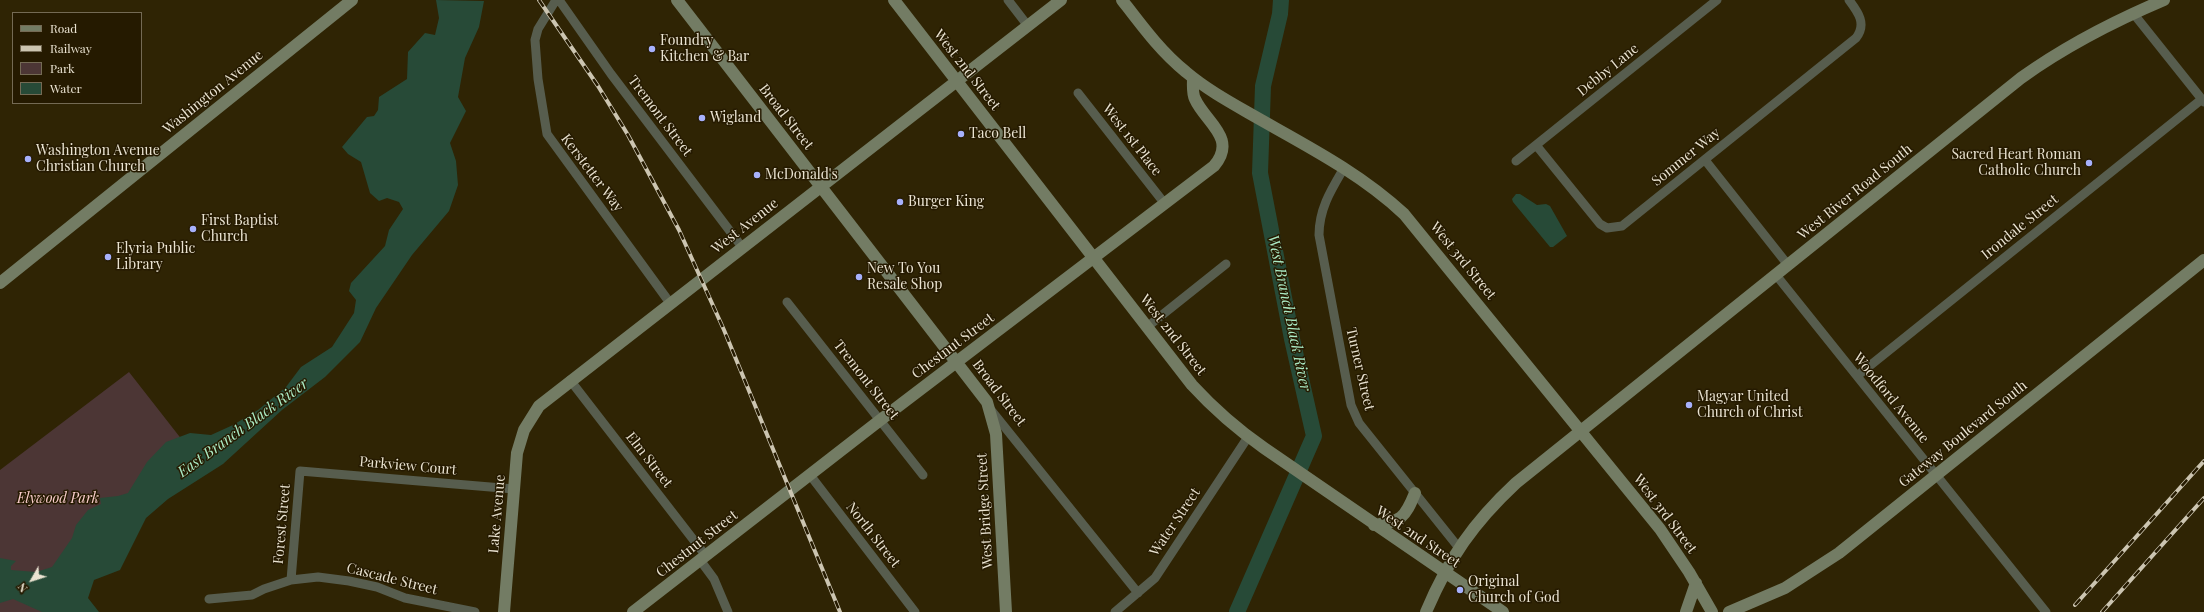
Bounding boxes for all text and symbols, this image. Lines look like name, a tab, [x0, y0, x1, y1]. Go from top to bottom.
legend	[12, 12, 142, 104]
text: Road	[50, 20, 77, 36]
street label: West 2nd Street	[930, 26, 1004, 114]
place label: Foundry Kitchen & Bar	[660, 33, 749, 66]
text: Railway	[50, 40, 92, 56]
street label: Debby Lane	[1574, 40, 1642, 100]
marker: Foundry Kitchen & Bar	[647, 44, 657, 54]
street label: Washington Avenue	[160, 47, 266, 137]
text: Park	[50, 60, 75, 76]
street label: Tremont Street	[624, 73, 696, 159]
text: Water	[50, 80, 82, 96]
street label: Broad Street	[755, 81, 817, 153]
street label: West 1st Place	[1099, 101, 1165, 179]
place label: Wigland	[710, 110, 761, 126]
marker: Wigland	[697, 113, 707, 123]
street label: Sommer Way	[1649, 124, 1723, 190]
place label: Taco Bell	[969, 126, 1026, 142]
marker: Taco Bell	[956, 129, 966, 139]
street label: Kerstetter Way	[557, 131, 627, 215]
street label: West River Road South	[1795, 141, 1915, 243]
place label: Washington Avenue Christian Church	[36, 143, 160, 176]
place label: Sacred Heart Roman Catholic Church	[1951, 147, 2081, 180]
marker: Washington Avenue Christian Church	[23, 154, 33, 164]
marker: Sacred Heart Roman Catholic Church	[2084, 158, 2094, 168]
place label: McDonald's	[765, 167, 838, 183]
marker: McDonald's	[752, 170, 762, 180]
street label: Irondale Street	[1978, 191, 2062, 263]
place label: Burger King	[908, 194, 984, 210]
street label: West Avenue	[708, 195, 782, 257]
marker: Burger King	[895, 197, 905, 207]
place label: First Baptist Church	[201, 213, 278, 246]
street label: West 3rd Street	[1427, 219, 1499, 303]
marker: First Baptist Church	[188, 224, 198, 234]
water label: West Branch Black River	[1264, 233, 1314, 393]
place label: Elyria Public Library	[116, 241, 195, 274]
marker: Elyria Public Library	[103, 252, 113, 262]
place label: New To You Resale Shop	[867, 261, 942, 294]
marker: New To You Resale Shop	[854, 272, 864, 282]
street label: West 2nd Street	[1136, 291, 1210, 379]
street label: Chestnut Street	[909, 310, 997, 382]
street label: Turner Street	[1342, 326, 1378, 412]
street label: Tremont Street	[830, 337, 902, 423]
street label: Woodford Avenue	[1850, 350, 1932, 446]
street label: Broad Street	[969, 357, 1029, 429]
water label: East Branch Black River	[174, 375, 312, 481]
street label: Gateway Boulevard South	[1895, 377, 2031, 491]
place label: Magyar United Church of Christ	[1697, 389, 1803, 422]
marker: Magyar United Church of Christ	[1684, 400, 1694, 410]
street label: Elm Street	[622, 429, 676, 491]
street label: Parkview Court	[359, 453, 457, 479]
street label: West Bridge Street	[974, 453, 996, 569]
street label: West 3rd Street	[1630, 471, 1700, 557]
street label: Lake Avenue	[485, 474, 509, 554]
street label: Forest Street	[270, 483, 294, 565]
street label: Water Street	[1146, 485, 1204, 559]
park label: Elywood Park	[17, 491, 99, 507]
street label: North Street	[842, 499, 904, 571]
street label: West 2nd Street	[1373, 503, 1463, 571]
street label: Chestnut Street	[653, 507, 741, 581]
north arrow	[12, 560, 52, 600]
street label: Cascade Street	[345, 560, 439, 598]
place label: Original Church of God	[1468, 574, 1560, 606]
text: N	[14, 580, 31, 596]
marker: Original Church of God	[1455, 585, 1465, 595]

